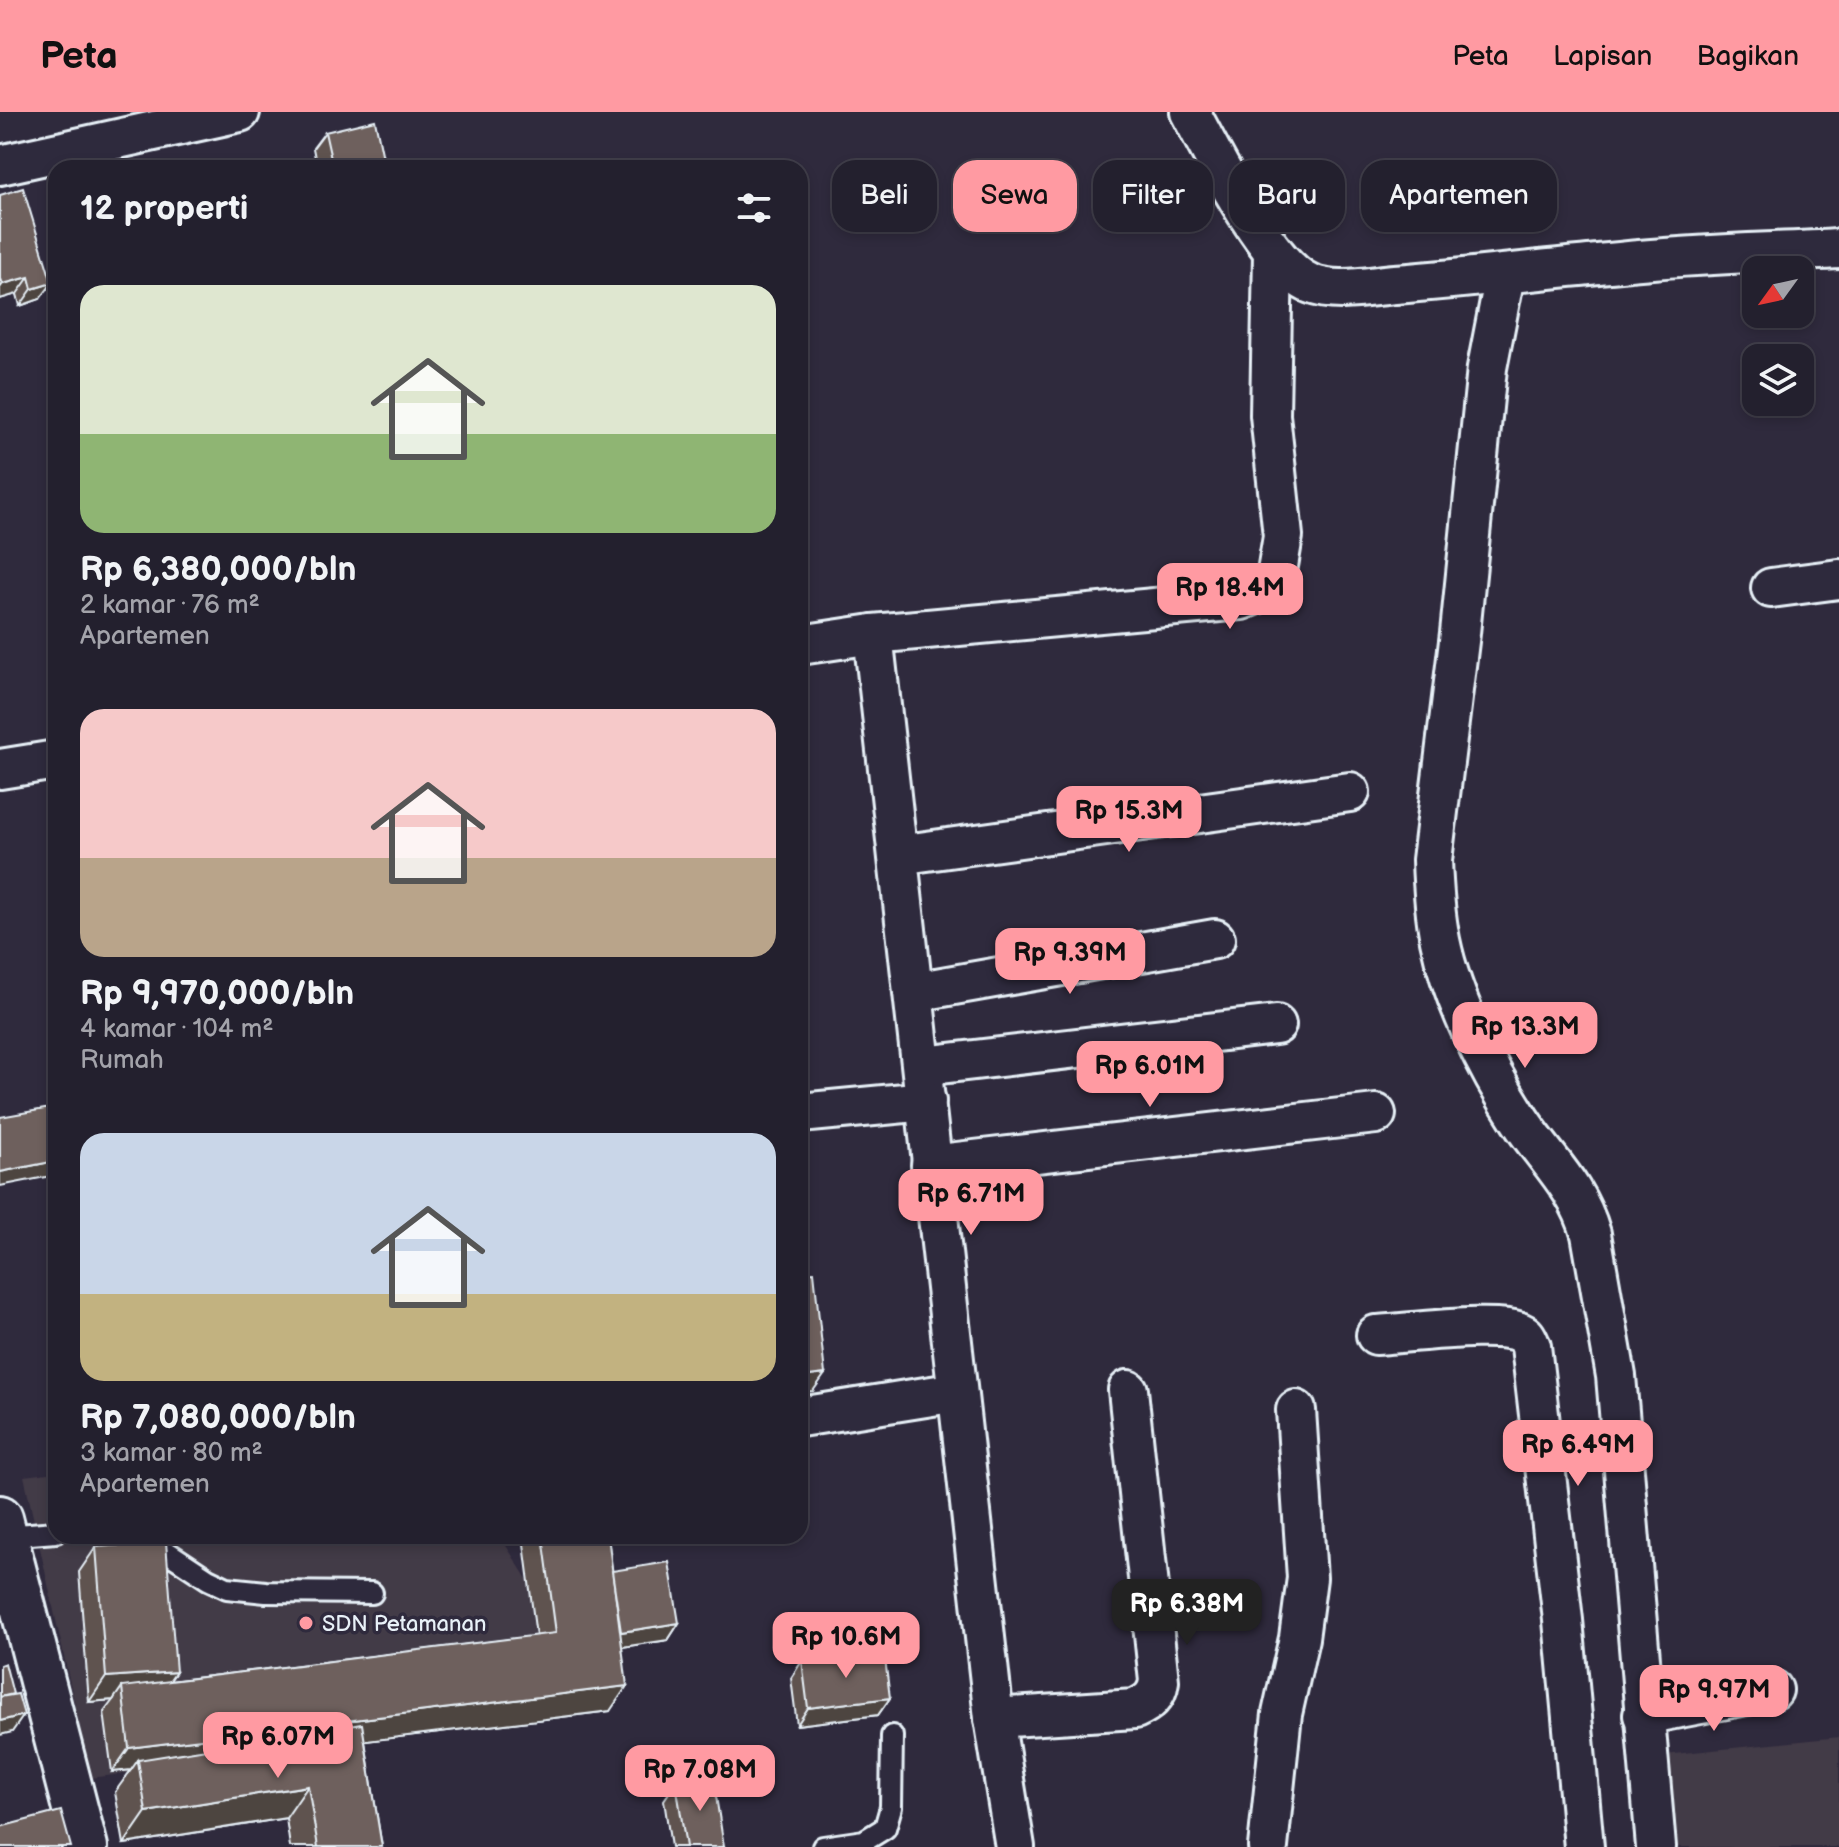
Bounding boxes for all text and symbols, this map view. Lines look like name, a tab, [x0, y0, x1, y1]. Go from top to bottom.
text: Peta	[40, 34, 118, 79]
text: Peta	[1452, 40, 1509, 73]
text: Lapisan	[1553, 40, 1652, 73]
text: Bagikan	[1696, 40, 1799, 73]
chip: Beli	[832, 160, 937, 232]
chip: Sewa	[953, 160, 1077, 232]
chip: Filter	[1093, 160, 1213, 232]
chip: Baru	[1229, 160, 1345, 232]
chip: Apartemen	[1361, 160, 1557, 232]
icon: filters	[732, 186, 776, 230]
text: 12 properti	[80, 188, 248, 229]
north arrow	[1742, 256, 1814, 328]
map controls	[1742, 256, 1814, 416]
icon: home	[356, 337, 500, 481]
button: layers	[1742, 344, 1814, 416]
text: Rp 6,380,000/bln	[80, 549, 356, 590]
pin: Rp 18.4M	[1147, 563, 1313, 631]
text: Rp 18.4M	[1175, 573, 1285, 604]
text: 2 kamar · 76 m²	[80, 590, 260, 621]
text: Apartemen	[80, 621, 210, 652]
icon: home	[356, 761, 500, 905]
pin: Rp 15.3M	[1046, 786, 1212, 854]
text: Rp 15.3M	[1074, 796, 1184, 827]
pin: Rp 9.39M	[987, 928, 1153, 996]
text: Rp 9.39M	[1013, 938, 1127, 969]
text: Rp 9,970,000/bln	[80, 973, 354, 1014]
pin: Rp 13.3M	[1442, 1002, 1608, 1070]
text: Rp 13.3M	[1470, 1012, 1580, 1043]
text: 4 kamar · 104 m²	[80, 1014, 273, 1045]
pin: Rp 6.01M	[1067, 1041, 1233, 1109]
text: Rumah	[80, 1045, 164, 1076]
text: Rp 6.01M	[1095, 1051, 1205, 1082]
pin: Rp 6.71M	[888, 1169, 1054, 1237]
text: Rp 6.71M	[917, 1179, 1025, 1210]
icon: home	[356, 1185, 500, 1329]
text: Rp 7,080,000/bln	[80, 1397, 356, 1438]
pin: Rp 6.49M	[1495, 1420, 1661, 1488]
text: Rp 6.49M	[1521, 1430, 1635, 1461]
text: 3 kamar · 80 m²	[80, 1438, 263, 1469]
text: Apartemen	[80, 1469, 210, 1500]
pin: Rp 6.38M	[1104, 1579, 1270, 1647]
text: Rp 6.38M	[1130, 1589, 1244, 1620]
place label: SDN Petamanan	[322, 1611, 486, 1638]
pin: Rp 10.6M	[763, 1612, 929, 1680]
marker: SDN Petamanan	[297, 1614, 315, 1632]
text: Rp 10.6M	[791, 1622, 901, 1653]
pin: Rp 9.97M	[1631, 1665, 1797, 1733]
text: Rp 9.97M	[1658, 1675, 1770, 1706]
pin: Rp 6.07M	[195, 1712, 361, 1780]
text: Rp 6.07M	[221, 1722, 335, 1753]
pin: Rp 7.08M	[617, 1745, 783, 1813]
text: Rp 7.08M	[643, 1755, 757, 1786]

